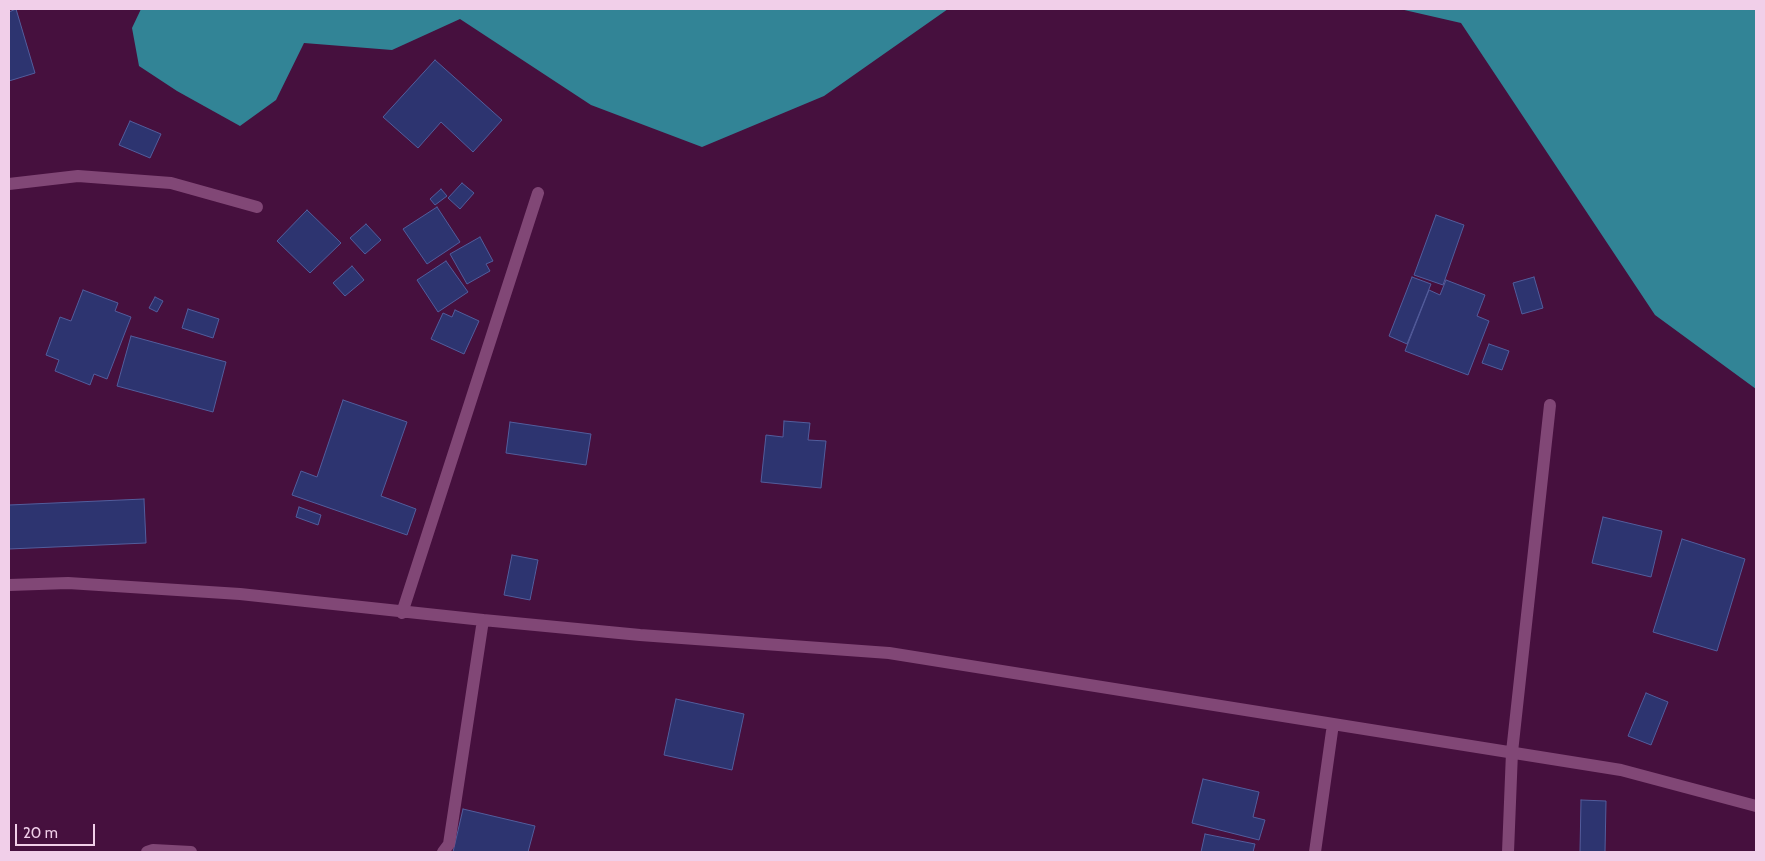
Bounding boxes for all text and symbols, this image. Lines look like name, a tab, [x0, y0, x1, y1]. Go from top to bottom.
scale bar	[18, 814, 98, 846]
text: 20 m	[23, 824, 58, 842]

